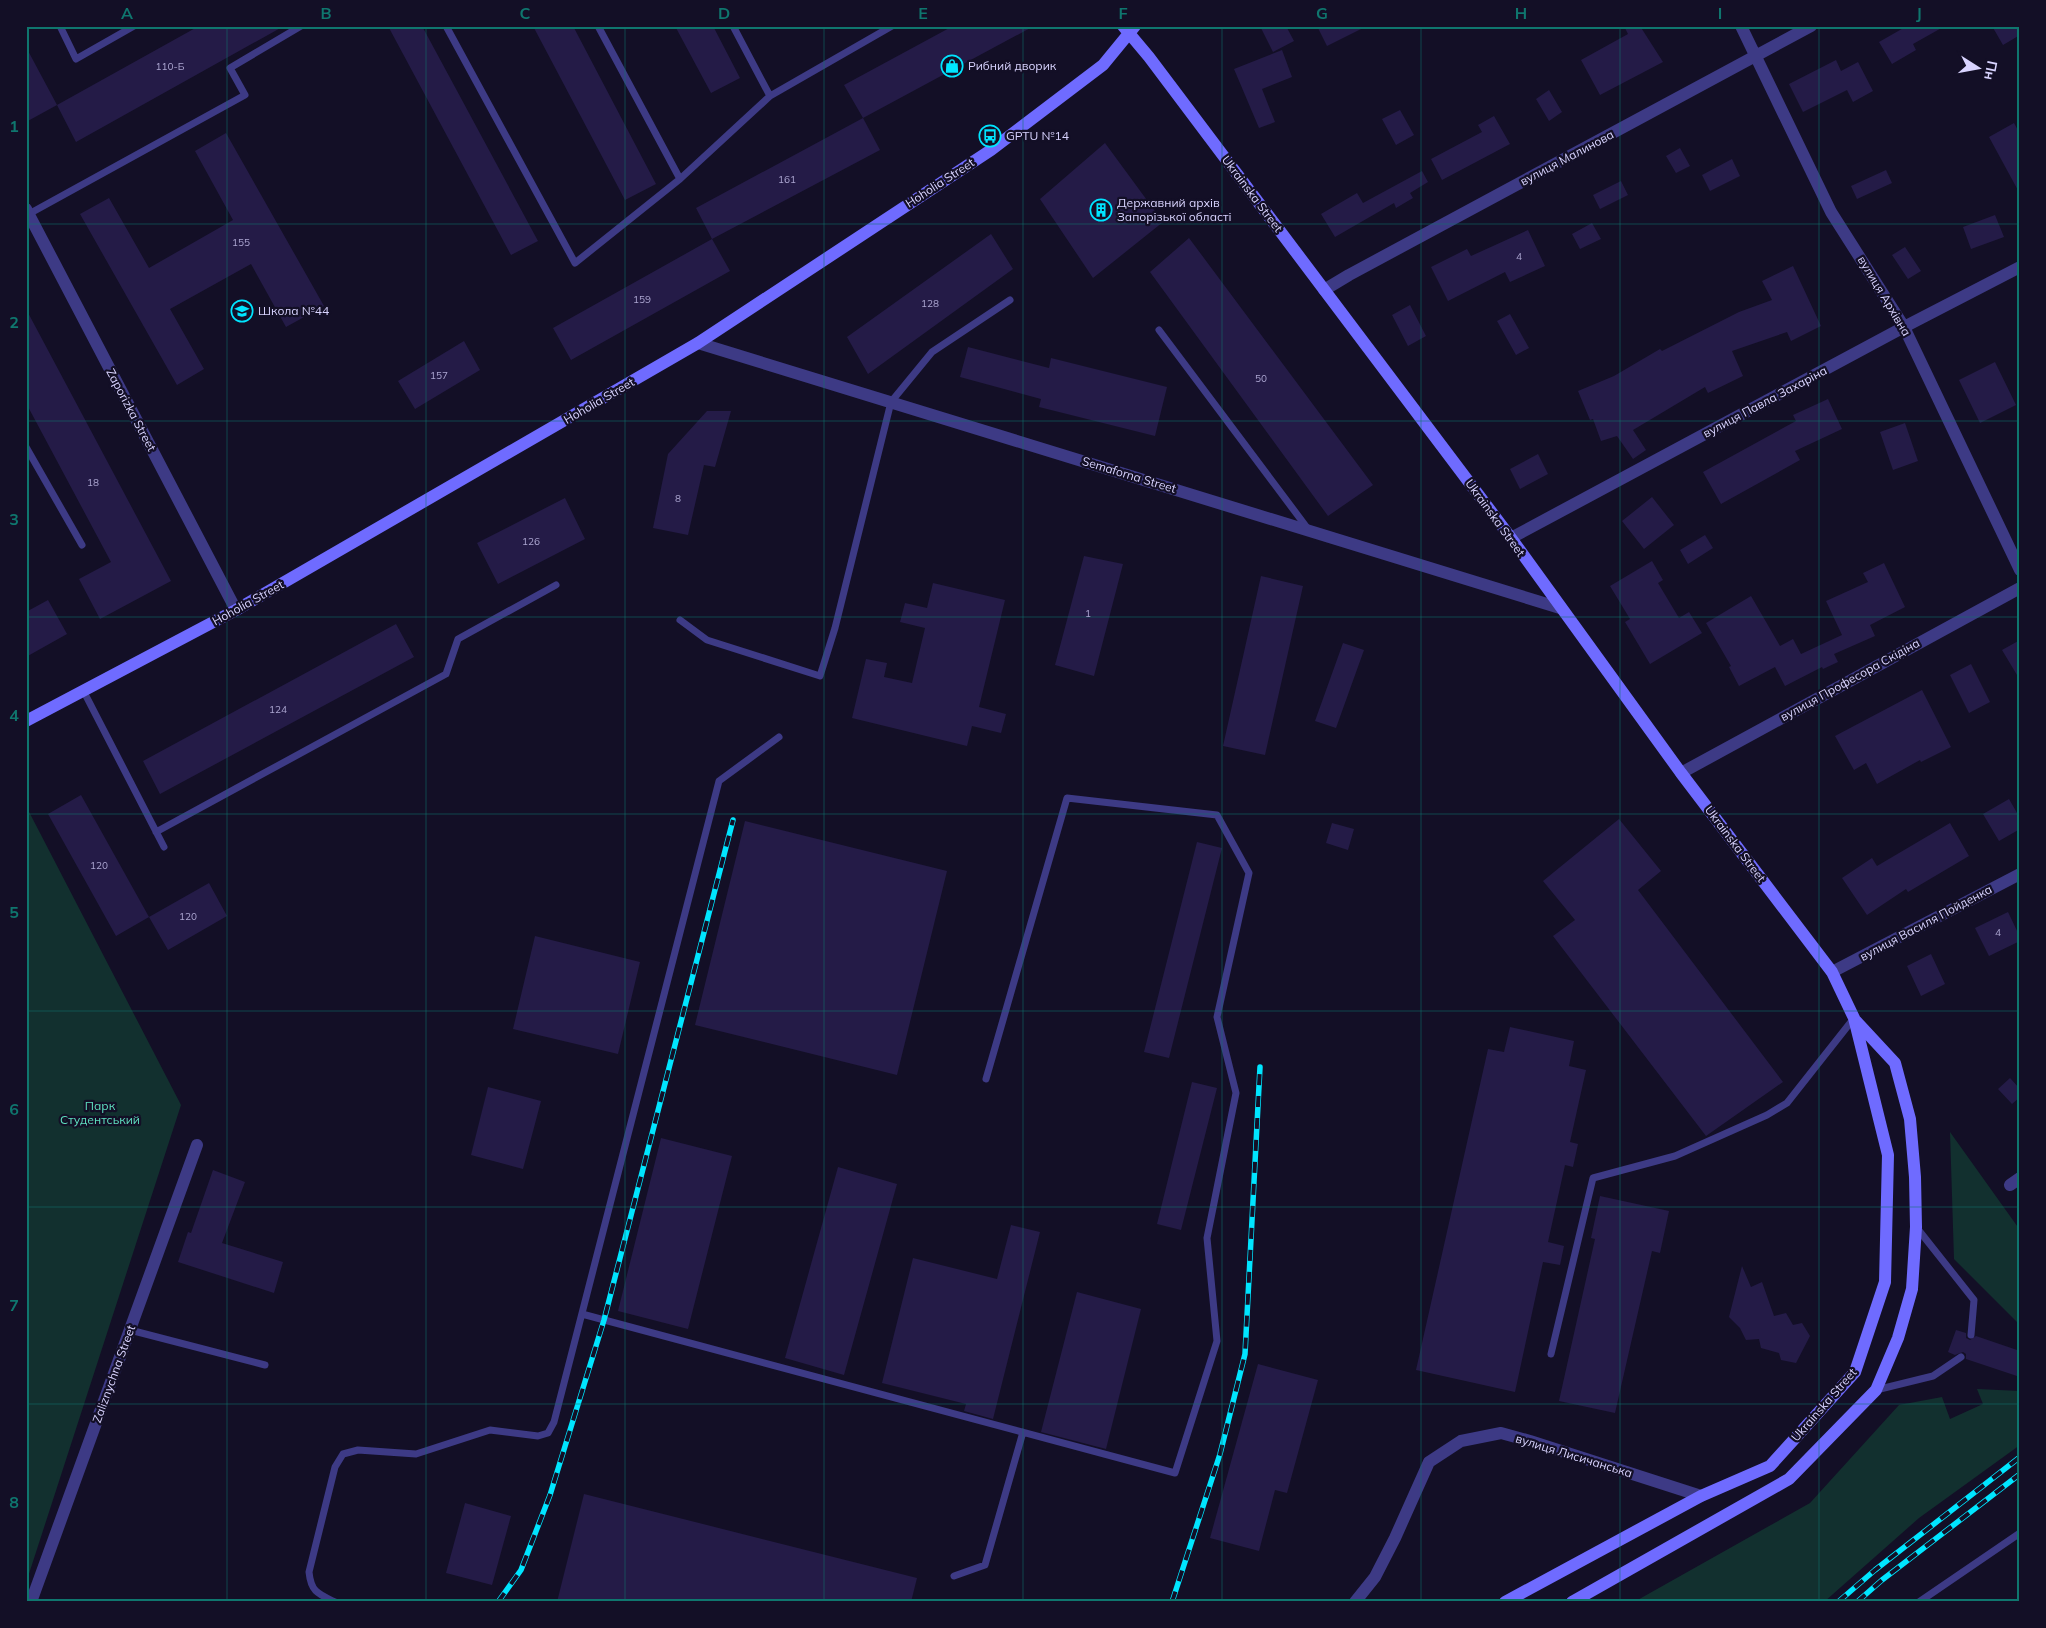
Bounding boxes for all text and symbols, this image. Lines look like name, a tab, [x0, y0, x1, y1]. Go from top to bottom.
text: A	[121, 3, 133, 23]
text: B	[320, 3, 332, 23]
text: C	[520, 3, 531, 23]
text: D	[718, 3, 730, 23]
text: E	[918, 3, 928, 23]
text: F	[1118, 3, 1128, 23]
text: G	[1316, 3, 1328, 23]
text: H	[1515, 3, 1527, 23]
text: I	[1718, 3, 1722, 23]
text: J	[1916, 3, 1922, 23]
north arrow	[1954, 42, 2004, 92]
shop icon: Рибний дворик	[940, 54, 964, 78]
place label: Рибний дворик	[968, 58, 1057, 73]
text: Пн	[1980, 59, 2001, 82]
house number: 110-Б	[155, 60, 185, 73]
text: 1	[9, 116, 19, 136]
bus stop icon: GPTU №14	[978, 124, 1002, 148]
street label: вулиця Малинова	[1517, 127, 1616, 189]
place label: GPTU №14	[1006, 128, 1069, 143]
street label: Ukrainska Street	[1219, 152, 1286, 235]
street label: Hoholia Street	[902, 155, 977, 210]
house number: 161	[778, 173, 796, 186]
place label: Державний архів Запорізької області	[1117, 195, 1232, 224]
building icon: Державний архів Запорізької області	[1089, 198, 1113, 222]
house number: 155	[232, 236, 250, 249]
house number: 4	[1516, 250, 1522, 263]
street label: вулиця Архівна	[1855, 253, 1914, 339]
house number: 159	[633, 293, 651, 306]
house number: 128	[921, 297, 939, 310]
school or university icon: Школа №44	[230, 299, 254, 323]
place label: Школа №44	[258, 303, 329, 318]
text: 2	[9, 312, 19, 332]
street label: вулиця Павла Захаріна	[1700, 362, 1829, 441]
street label: Zaporizka Street	[103, 366, 160, 454]
house number: 157	[430, 369, 448, 382]
house number: 50	[1255, 372, 1267, 385]
street label: Hoholia Street	[561, 374, 637, 427]
street label: Semaforna Street	[1080, 453, 1178, 496]
house number: 18	[87, 476, 99, 489]
street label: Ukrainska Street	[1462, 476, 1528, 559]
house number: 8	[675, 492, 681, 505]
text: 3	[9, 509, 19, 529]
house number: 126	[522, 535, 540, 548]
street label: Hoholia Street	[209, 577, 286, 628]
house number: 1	[1085, 607, 1091, 620]
street label: вулиця Професора Скідіна	[1777, 635, 1922, 724]
house number: 124	[269, 703, 287, 716]
text: 4	[9, 705, 19, 725]
street label: Ukrainska Street	[1702, 802, 1769, 885]
house number: 120	[90, 859, 108, 872]
street label: вулиця Василя Пойденка	[1857, 881, 1994, 964]
text: 5	[9, 902, 19, 922]
house number: 120	[179, 910, 197, 923]
house number: 4	[1995, 926, 2001, 939]
park label: Парк Студентський	[60, 1098, 140, 1127]
text: 6	[9, 1099, 19, 1119]
text: 7	[9, 1295, 19, 1315]
street label: Zaliznychna Street	[89, 1323, 138, 1425]
street label: Ukrainska Street	[1788, 1365, 1859, 1444]
street label: вулиця Лисичанська	[1514, 1431, 1634, 1480]
text: 8	[9, 1492, 19, 1512]

